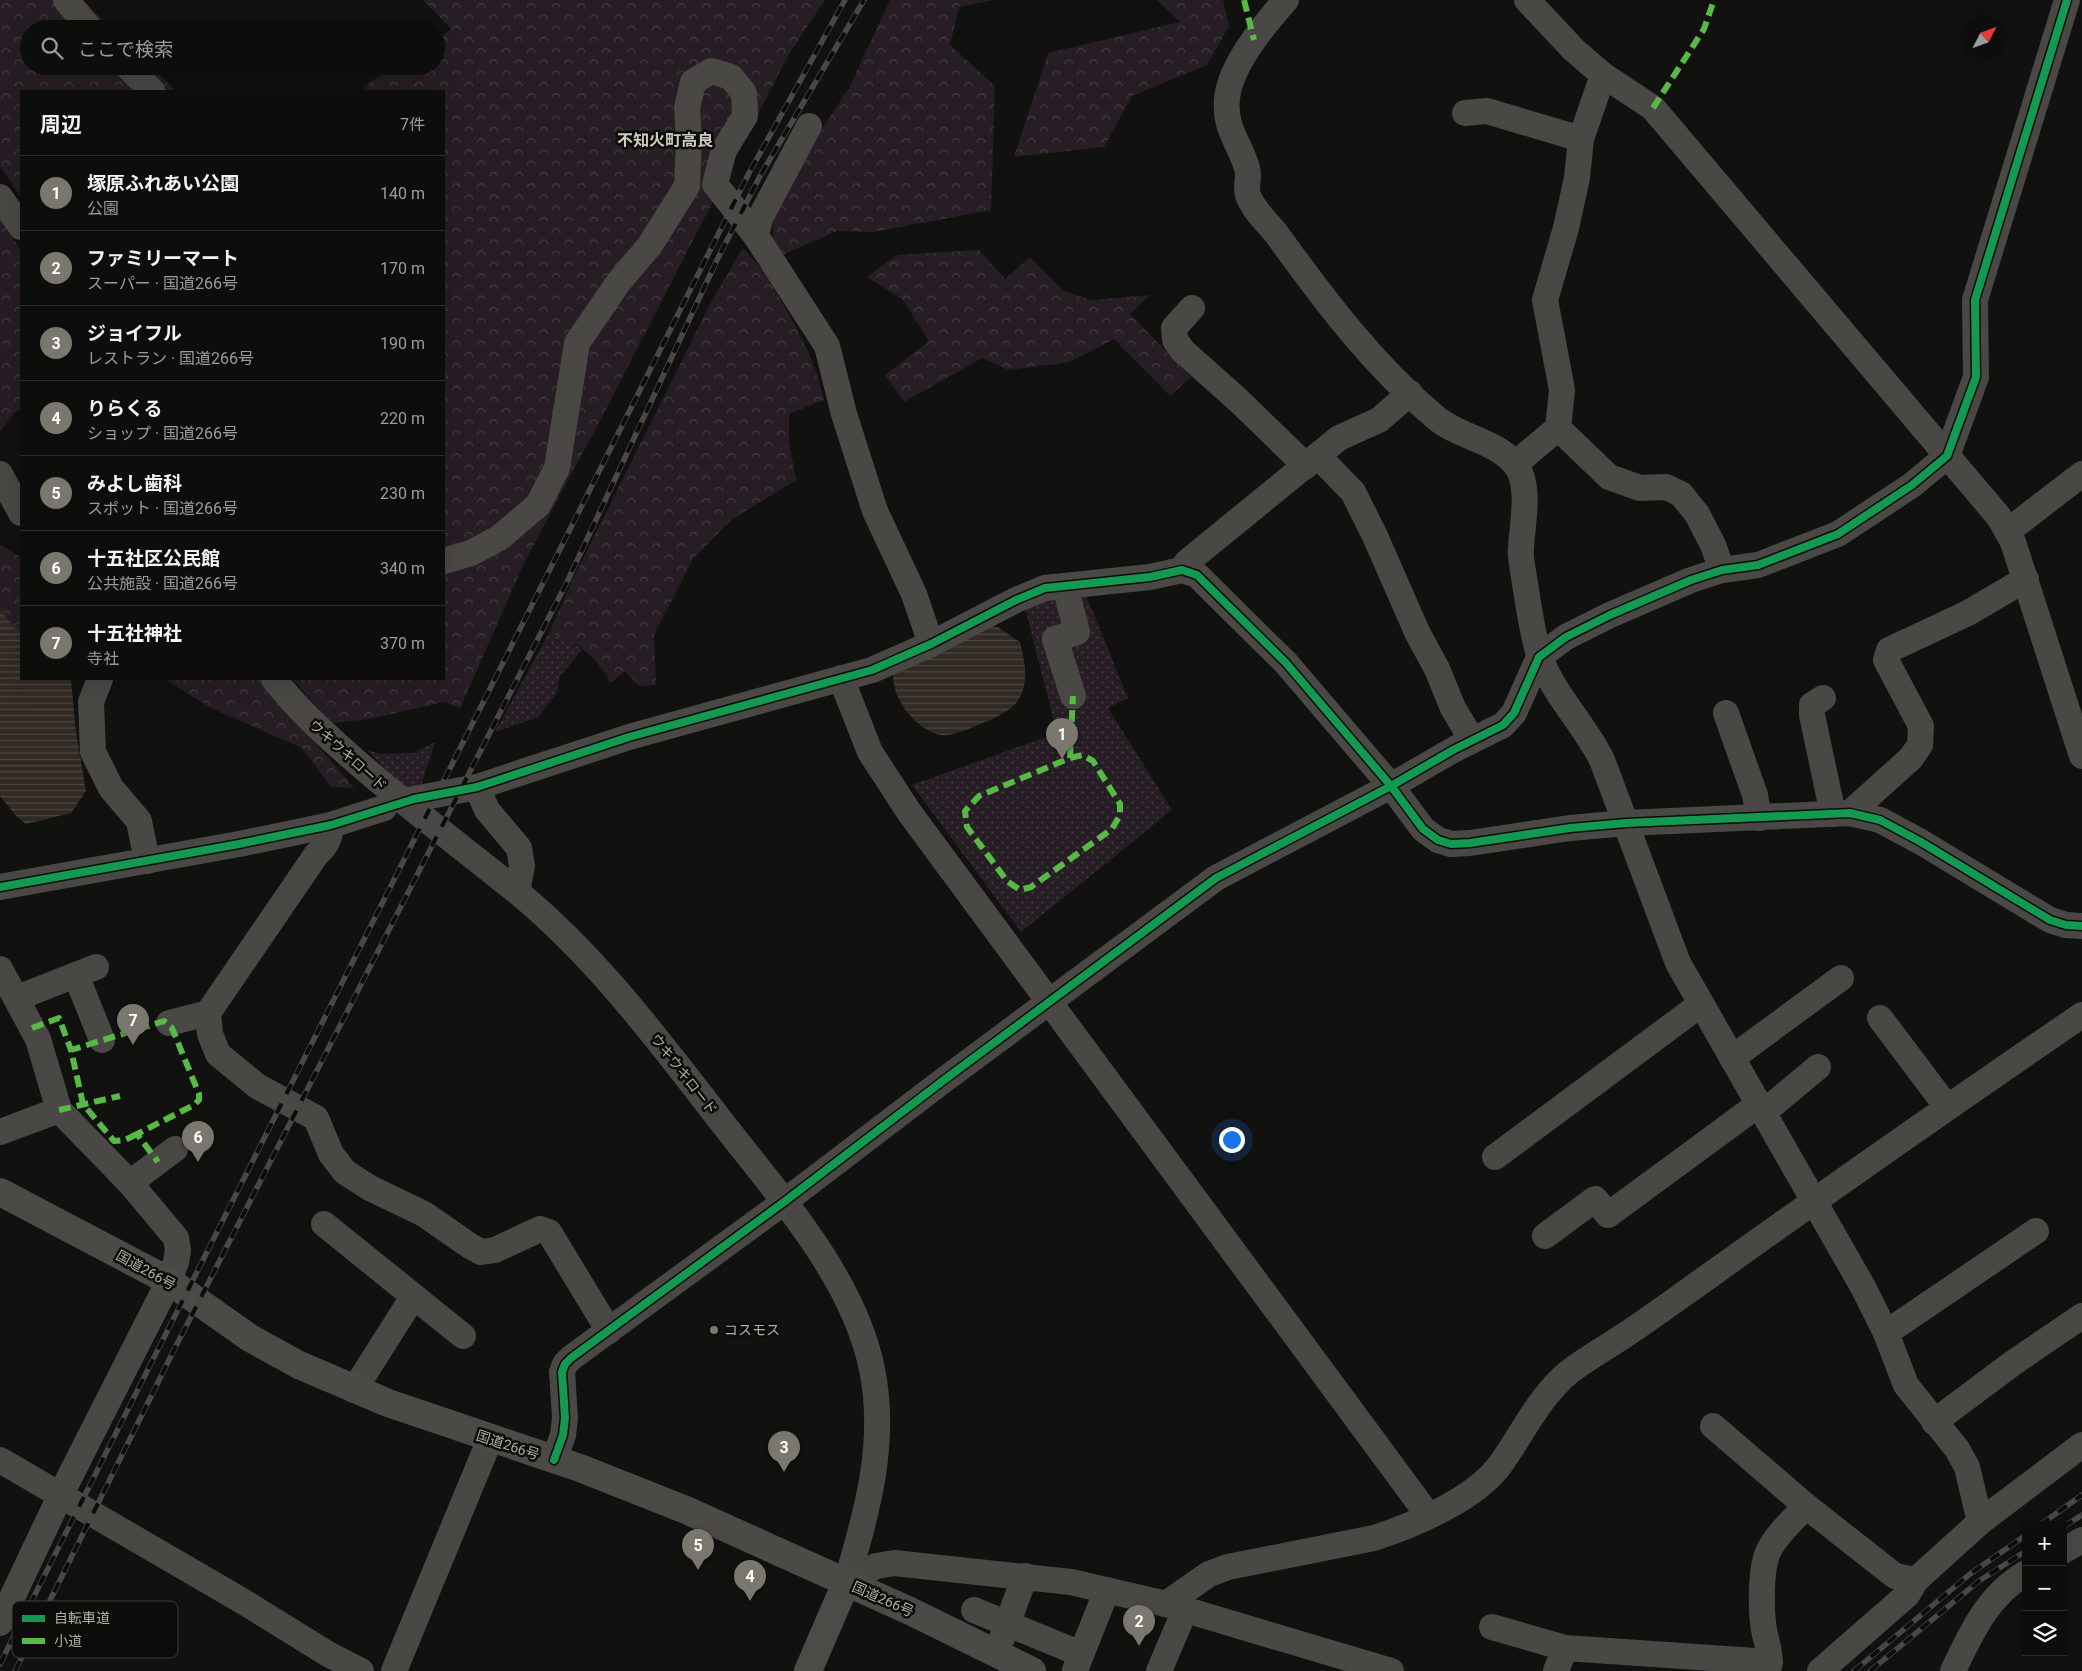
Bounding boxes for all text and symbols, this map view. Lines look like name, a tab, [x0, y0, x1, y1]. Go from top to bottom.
north arrow	[1962, 15, 2007, 60]
search box	[20, 20, 445, 75]
icon: search	[38, 34, 66, 62]
text: ここで検索	[78, 38, 173, 61]
text: 周辺	[40, 113, 82, 137]
text: 7件	[400, 115, 425, 134]
district label: 不知火町高良	[617, 131, 713, 150]
text: 塚原ふれあい公園	[87, 172, 239, 195]
text: 1	[51, 184, 61, 203]
text: 140 m	[380, 184, 425, 203]
text: 公園	[87, 199, 119, 218]
text: ファミリーマート	[87, 247, 239, 270]
text: 2	[51, 259, 61, 278]
text: 170 m	[380, 259, 425, 278]
text: スーパー · 国道266号	[87, 274, 238, 293]
text: ジョイフル	[87, 322, 182, 345]
text: 3	[51, 334, 61, 353]
text: 190 m	[380, 334, 425, 353]
text: レストラン · 国道266号	[87, 349, 254, 368]
text: りらくる	[87, 397, 163, 420]
text: 4	[51, 409, 61, 428]
text: 220 m	[380, 409, 425, 428]
text: ショップ · 国道266号	[87, 424, 238, 443]
text: みよし歯科	[87, 472, 182, 495]
text: 5	[51, 484, 61, 503]
text: 230 m	[380, 484, 425, 503]
text: スポット · 国道266号	[87, 499, 238, 518]
text: 十五社区公民館	[87, 547, 220, 570]
text: 6	[51, 559, 61, 578]
text: 340 m	[380, 559, 425, 578]
text: 公共施設 · 国道266号	[87, 574, 238, 593]
text: 十五社神社	[87, 622, 182, 645]
text: 7	[51, 634, 61, 653]
text: 370 m	[380, 634, 425, 653]
text: 寺社	[87, 649, 119, 668]
street label: ウキウキロード	[306, 716, 390, 794]
pin: 1	[1046, 718, 1078, 759]
pin: 7	[117, 1004, 149, 1045]
street label: ウキウキロード	[648, 1030, 720, 1118]
pin: 6	[182, 1121, 214, 1162]
your location	[1219, 1127, 1245, 1153]
street label: 国道266号	[113, 1247, 179, 1293]
place label: コスモス	[724, 1322, 780, 1338]
marker: コスモス	[708, 1324, 720, 1336]
street label: 国道266号	[474, 1427, 542, 1463]
pin: 3	[768, 1431, 800, 1472]
map controls	[2022, 1521, 2067, 1656]
button: +	[2022, 1521, 2067, 1566]
pin: 5	[682, 1529, 714, 1570]
pin: 4	[734, 1560, 766, 1601]
button: −	[2022, 1566, 2067, 1611]
street label: 国道266号	[850, 1578, 916, 1620]
legend	[12, 1601, 178, 1658]
pin: 2	[1123, 1605, 1155, 1646]
text: 自転車道	[54, 1610, 110, 1626]
button: layers	[2022, 1611, 2067, 1656]
text: 小道	[54, 1633, 82, 1649]

